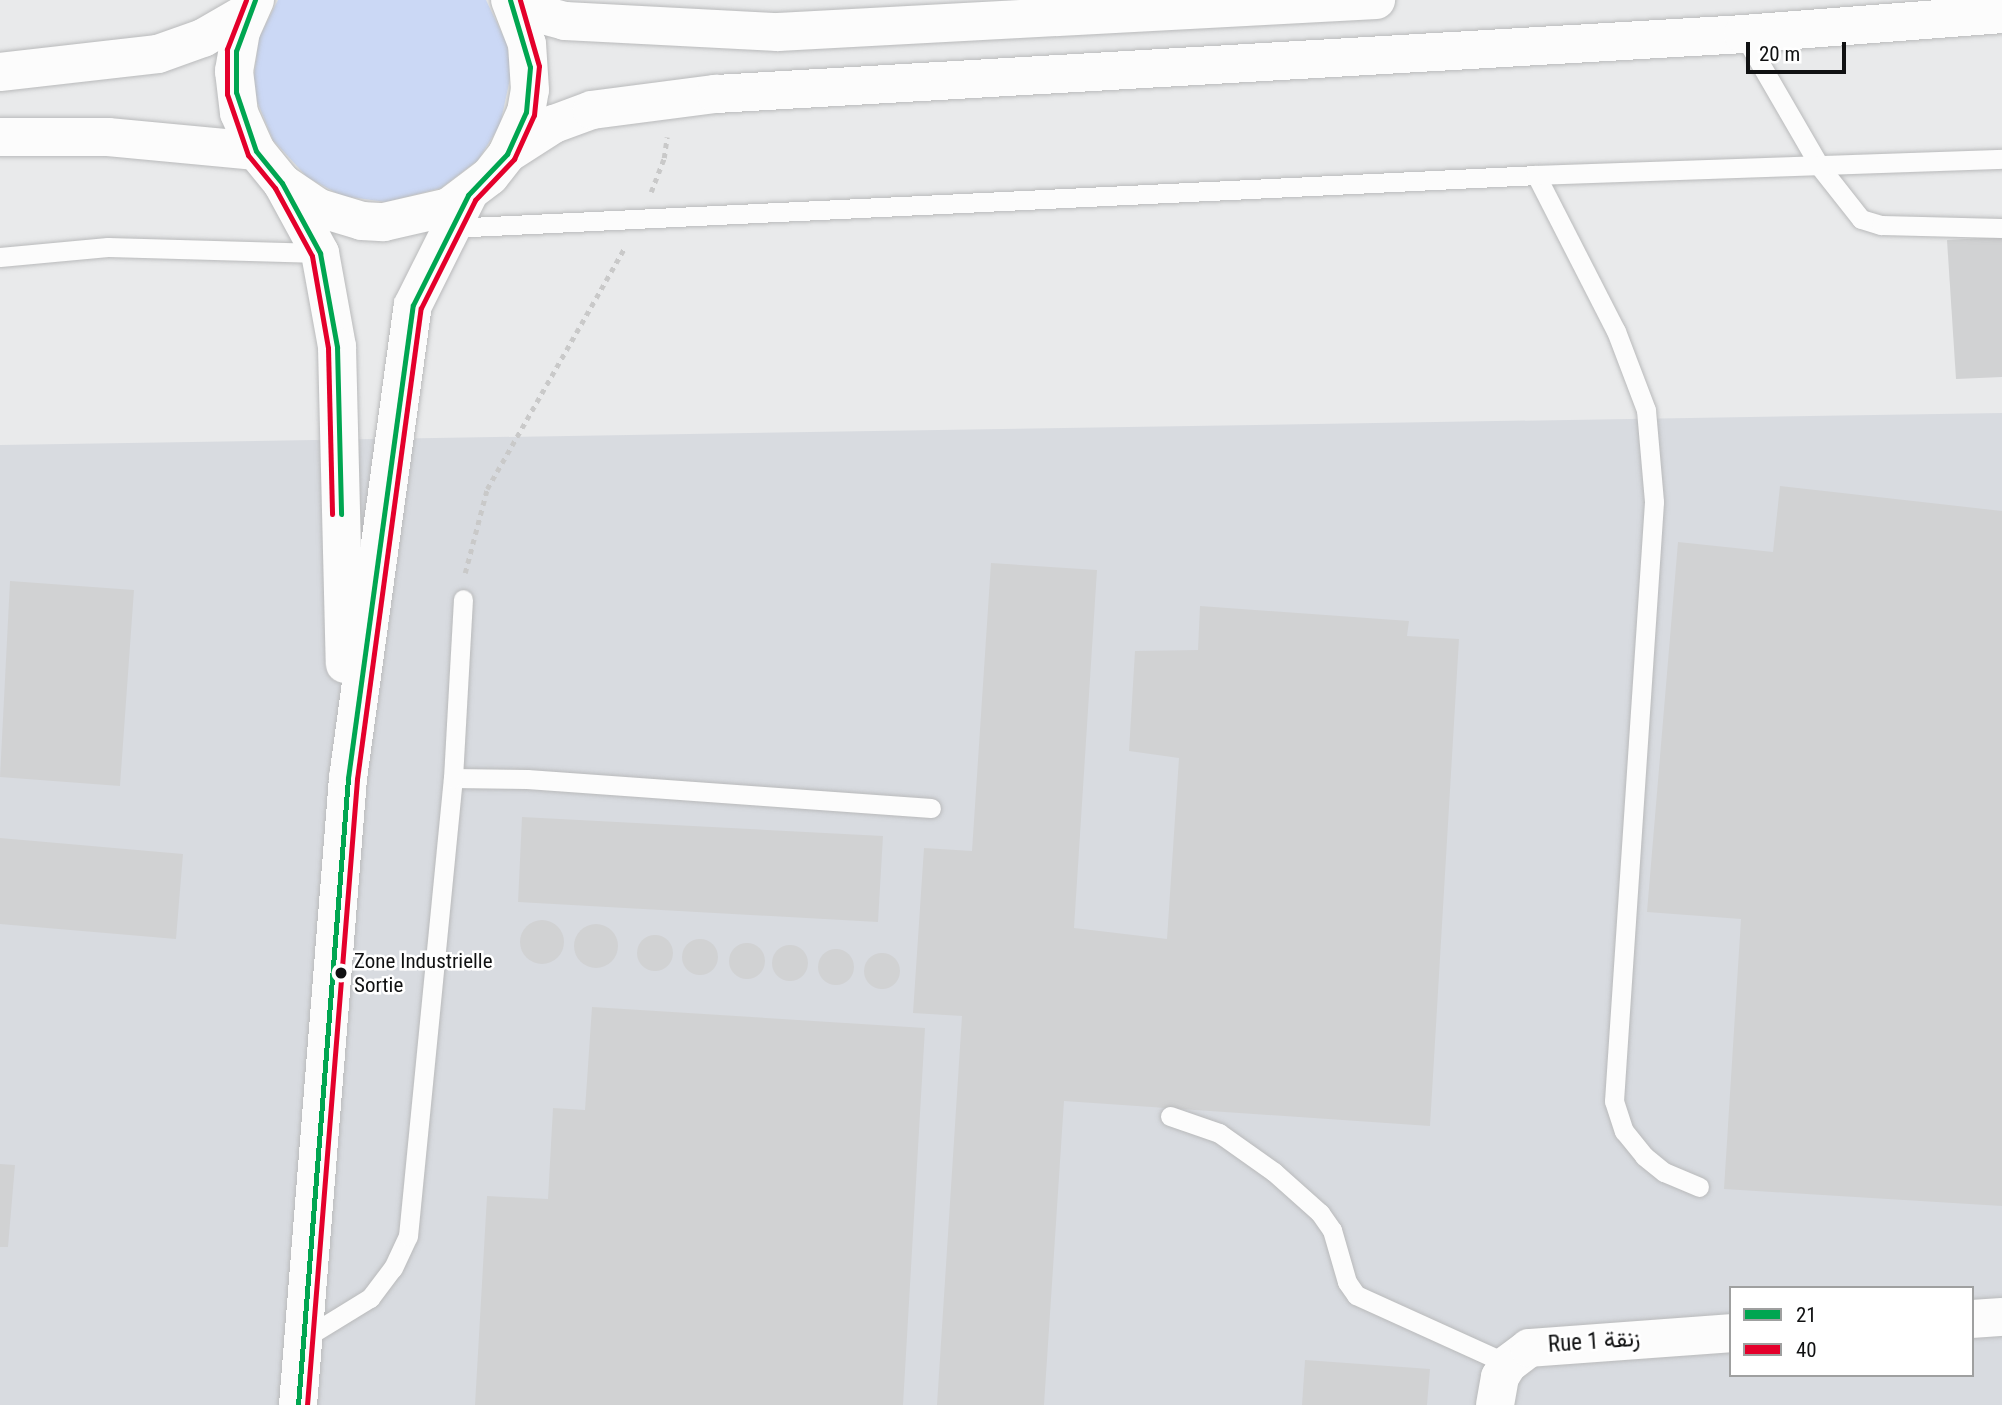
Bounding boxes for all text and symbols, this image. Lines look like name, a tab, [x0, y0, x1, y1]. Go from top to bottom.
scale bar	[1750, 28, 1850, 72]
text: 20 m	[1759, 42, 1800, 66]
place label: Zone Industrielle Sortie	[354, 948, 492, 998]
marker: Zone Industrielle Sortie	[334, 966, 348, 980]
legend	[1729, 1286, 1974, 1377]
text: 21	[1796, 1303, 1817, 1327]
street label: Rue 1 زنقة	[1547, 1325, 1641, 1359]
text: 40	[1796, 1338, 1817, 1362]

